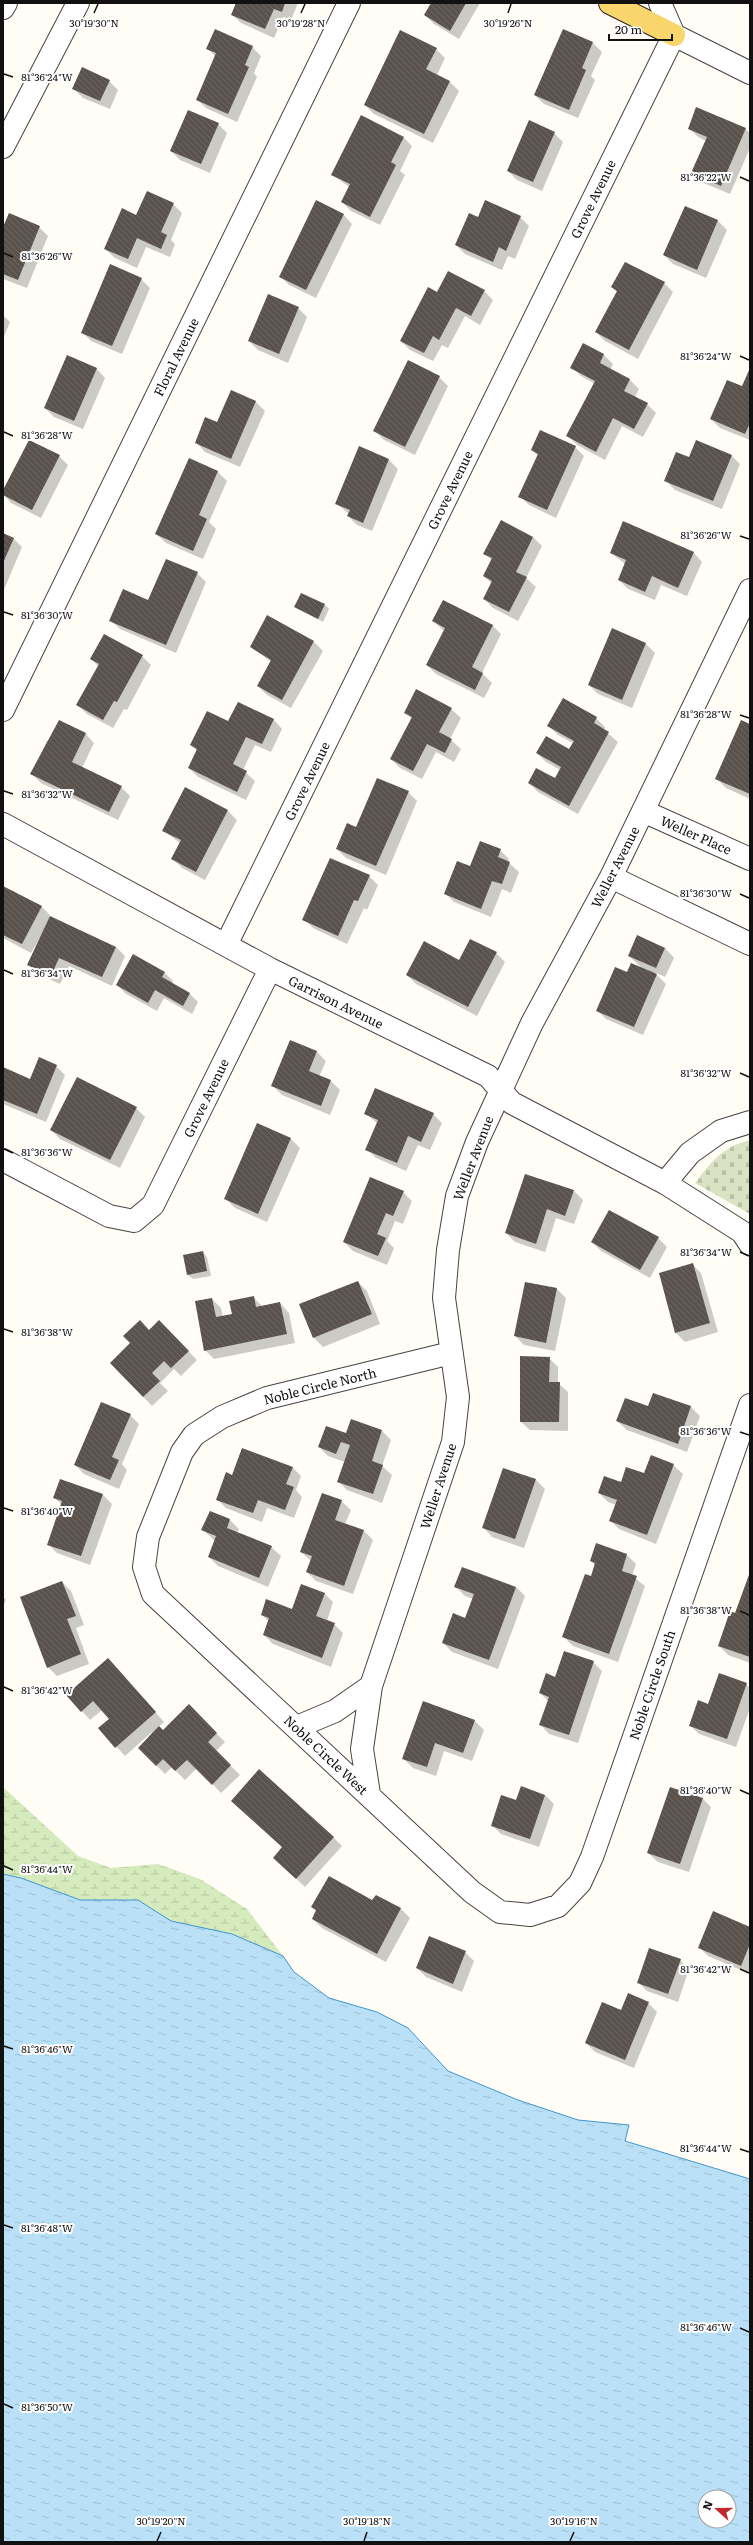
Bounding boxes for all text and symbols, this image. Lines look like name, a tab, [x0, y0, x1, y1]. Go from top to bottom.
text: 30°19'30"N	[69, 15, 119, 30]
text: 30°19'28"N	[277, 15, 325, 30]
text: 30°19'26"N	[484, 15, 532, 30]
scale bar	[609, 16, 672, 42]
text: 20 m	[615, 20, 642, 38]
text: 81°36'24"W	[21, 69, 73, 84]
street label: Grove Avenue	[565, 156, 620, 241]
text: 81°36'22"W	[681, 169, 732, 184]
text: 81°36'26"W	[21, 248, 73, 263]
street label: Floral Avenue	[148, 314, 203, 399]
text: 81°36'24"W	[680, 348, 732, 363]
text: 81°36'28"W	[21, 427, 73, 442]
street label: Grove Avenue	[422, 447, 477, 532]
text: 81°36'26"W	[680, 527, 732, 542]
text: 81°36'30"W	[21, 607, 73, 622]
text: 81°36'28"W	[680, 706, 732, 721]
street label: Grove Avenue	[279, 738, 334, 823]
text: 81°36'32"W	[22, 786, 73, 801]
street label: Weller Place	[658, 810, 735, 859]
street label: Weller Avenue	[586, 823, 643, 911]
text: 81°36'30"W	[680, 885, 732, 900]
text: 81°36'34"W	[21, 965, 73, 980]
street label: Garrison Avenue	[286, 970, 387, 1033]
street label: Grove Avenue	[178, 1055, 233, 1140]
text: 81°36'32"W	[681, 1065, 732, 1080]
street label: Weller Avenue	[448, 1113, 497, 1203]
text: 81°36'36"W	[21, 1144, 73, 1159]
text: 81°36'34"W	[680, 1244, 732, 1259]
text: 81°36'38"W	[21, 1324, 73, 1339]
street label: Noble Circle North	[261, 1362, 379, 1409]
text: 81°36'36"W	[680, 1423, 732, 1438]
street label: Weller Avenue	[415, 1440, 460, 1531]
text: 81°36'40"W	[21, 1503, 73, 1518]
text: 81°36'38"W	[680, 1602, 732, 1617]
street label: Noble Circle South	[624, 1627, 679, 1742]
text: 81°36'42"W	[21, 1682, 73, 1697]
street label: Noble Circle West	[280, 1711, 373, 1799]
text: 81°36'40"W	[680, 1782, 732, 1797]
text: 81°36'44"W	[21, 1861, 73, 1876]
text: 81°36'42"W	[680, 1961, 732, 1976]
text: 81°36'46"W	[21, 2041, 73, 2056]
text: 81°36'44"W	[680, 2140, 732, 2155]
text: 81°36'48"W	[21, 2220, 73, 2235]
text: 81°36'46"W	[680, 2319, 732, 2334]
text: 81°36'50"W	[21, 2399, 73, 2414]
north arrow	[697, 2489, 737, 2529]
text: N	[698, 2498, 716, 2512]
text: 30°19'20"N	[136, 2513, 186, 2528]
text: 30°19'18"N	[343, 2513, 391, 2528]
text: 30°19'16"N	[550, 2513, 598, 2528]

